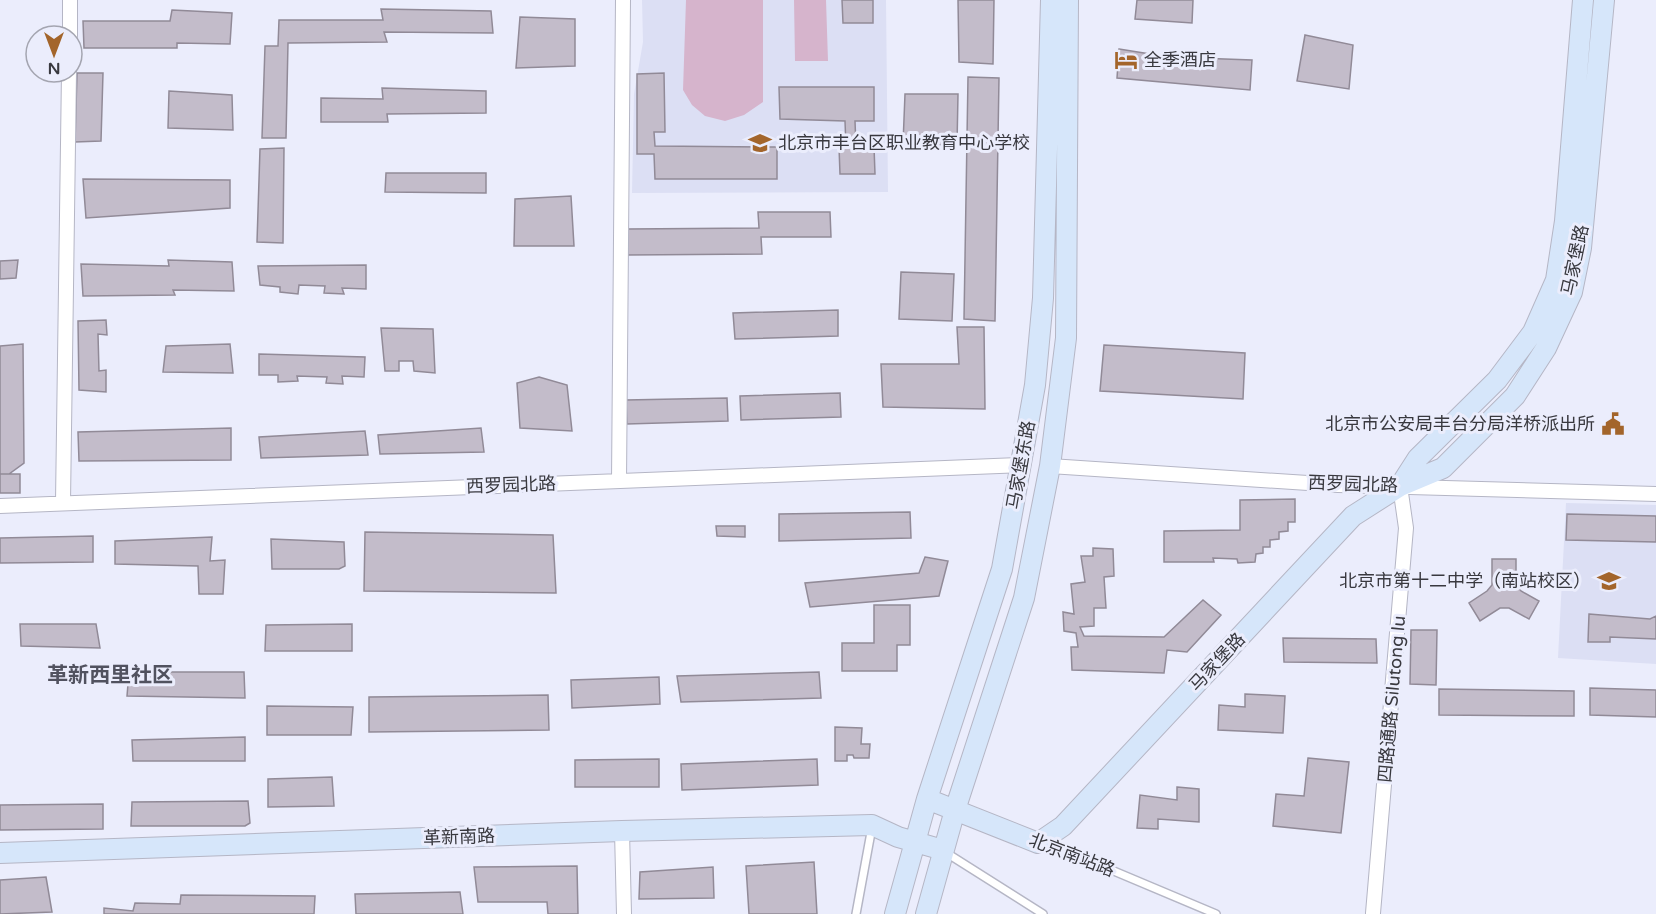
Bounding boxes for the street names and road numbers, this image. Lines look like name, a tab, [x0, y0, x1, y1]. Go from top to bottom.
street label: 马家堡路	[1557, 222, 1593, 298]
street label: 马家堡东路	[1002, 419, 1040, 511]
street label: 西罗园北路	[1308, 471, 1398, 497]
street label: 西罗园北路	[466, 472, 556, 498]
street label: 四路通路 Silutong lu	[1374, 615, 1410, 783]
street label: 马家堡路	[1184, 628, 1250, 696]
street label: 革新南路	[423, 825, 495, 849]
street label: 北京南站路	[1026, 829, 1118, 881]

